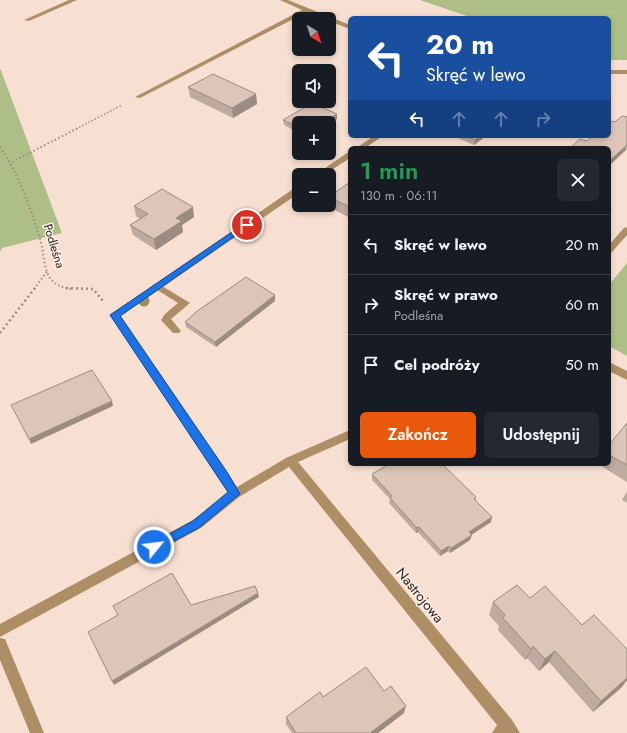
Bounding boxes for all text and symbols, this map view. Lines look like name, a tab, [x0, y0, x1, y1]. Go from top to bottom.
north arrow	[292, 12, 336, 56]
map controls	[292, 12, 336, 212]
text: 20 m	[426, 24, 494, 65]
icon: left	[360, 32, 412, 84]
text: Skręć w lewo	[426, 62, 526, 88]
button: sound	[292, 64, 336, 108]
icon: left	[406, 108, 428, 130]
icon: ahead	[448, 108, 470, 130]
icon: ahead	[490, 108, 512, 130]
icon: right	[532, 108, 554, 130]
button: +	[292, 116, 336, 160]
text: 1 min	[360, 153, 418, 188]
button: close	[557, 159, 599, 201]
button: −	[292, 168, 336, 212]
text: 130 m · 06:11	[360, 186, 437, 205]
pin	[230, 208, 264, 242]
icon: arrive	[236, 214, 258, 236]
street label: Podleśna	[39, 222, 69, 271]
icon: left	[360, 234, 382, 256]
text: Skręć w lewo	[394, 234, 487, 256]
text: 20 m	[565, 234, 599, 256]
text: Skręć w prawo	[394, 284, 498, 306]
icon: right	[360, 294, 382, 316]
text: 60 m	[565, 294, 599, 316]
text: Podleśna	[394, 306, 443, 325]
icon: arrive	[360, 354, 382, 376]
text: Cel podróży	[394, 354, 479, 376]
text: 50 m	[565, 354, 599, 376]
button: Zakończ	[360, 412, 476, 458]
button: Udostępnij	[484, 412, 599, 458]
position arrow	[133, 526, 175, 568]
street label: Nastrojowa	[391, 563, 449, 627]

